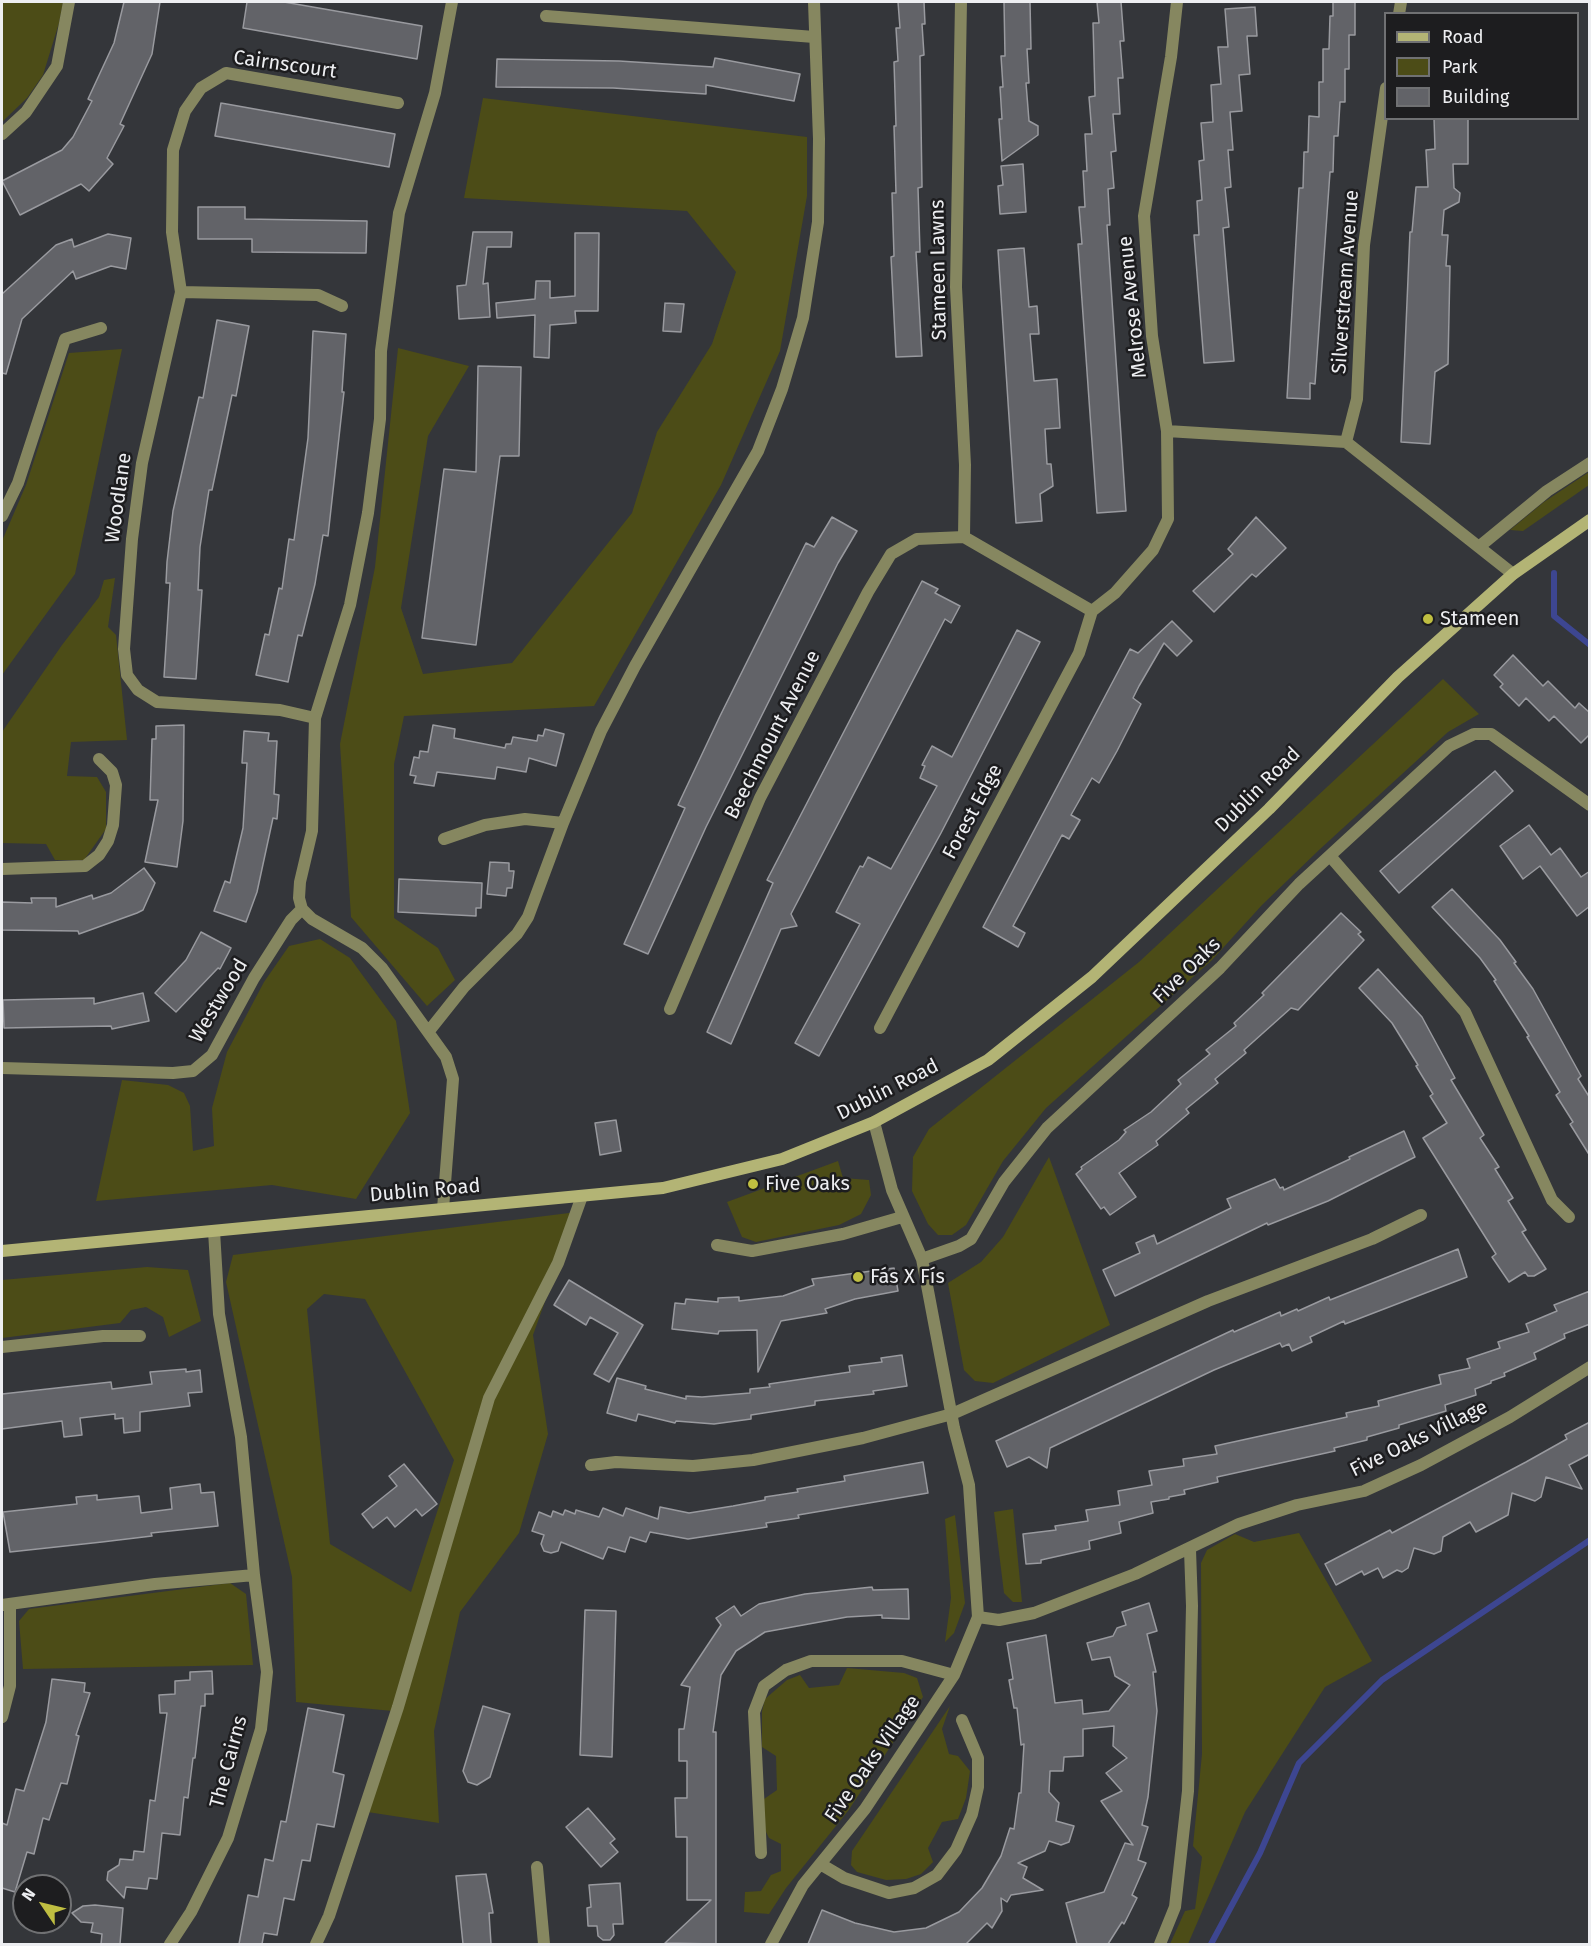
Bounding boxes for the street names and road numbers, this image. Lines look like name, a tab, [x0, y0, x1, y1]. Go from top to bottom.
street label: Cairnscourt	[232, 46, 338, 84]
street label: Silverstream Avenue	[1328, 189, 1364, 375]
street label: Stameen Lawns	[926, 199, 952, 341]
street label: Melrose Avenue	[1114, 235, 1152, 379]
street label: Woodlane	[101, 451, 137, 545]
street label: Beechmount Avenue	[720, 647, 826, 823]
street label: Dublin Road	[1210, 742, 1306, 838]
street label: Forest Edge	[938, 760, 1008, 864]
street label: Five Oaks	[1148, 933, 1226, 1009]
street label: Westwood	[185, 955, 253, 1047]
street label: Dublin Road	[833, 1054, 943, 1126]
street label: Dublin Road	[369, 1174, 481, 1208]
street label: Five Oaks Village	[1346, 1395, 1492, 1483]
street label: Five Oaks Village	[820, 1691, 926, 1827]
street label: The Cairns	[205, 1713, 253, 1811]

